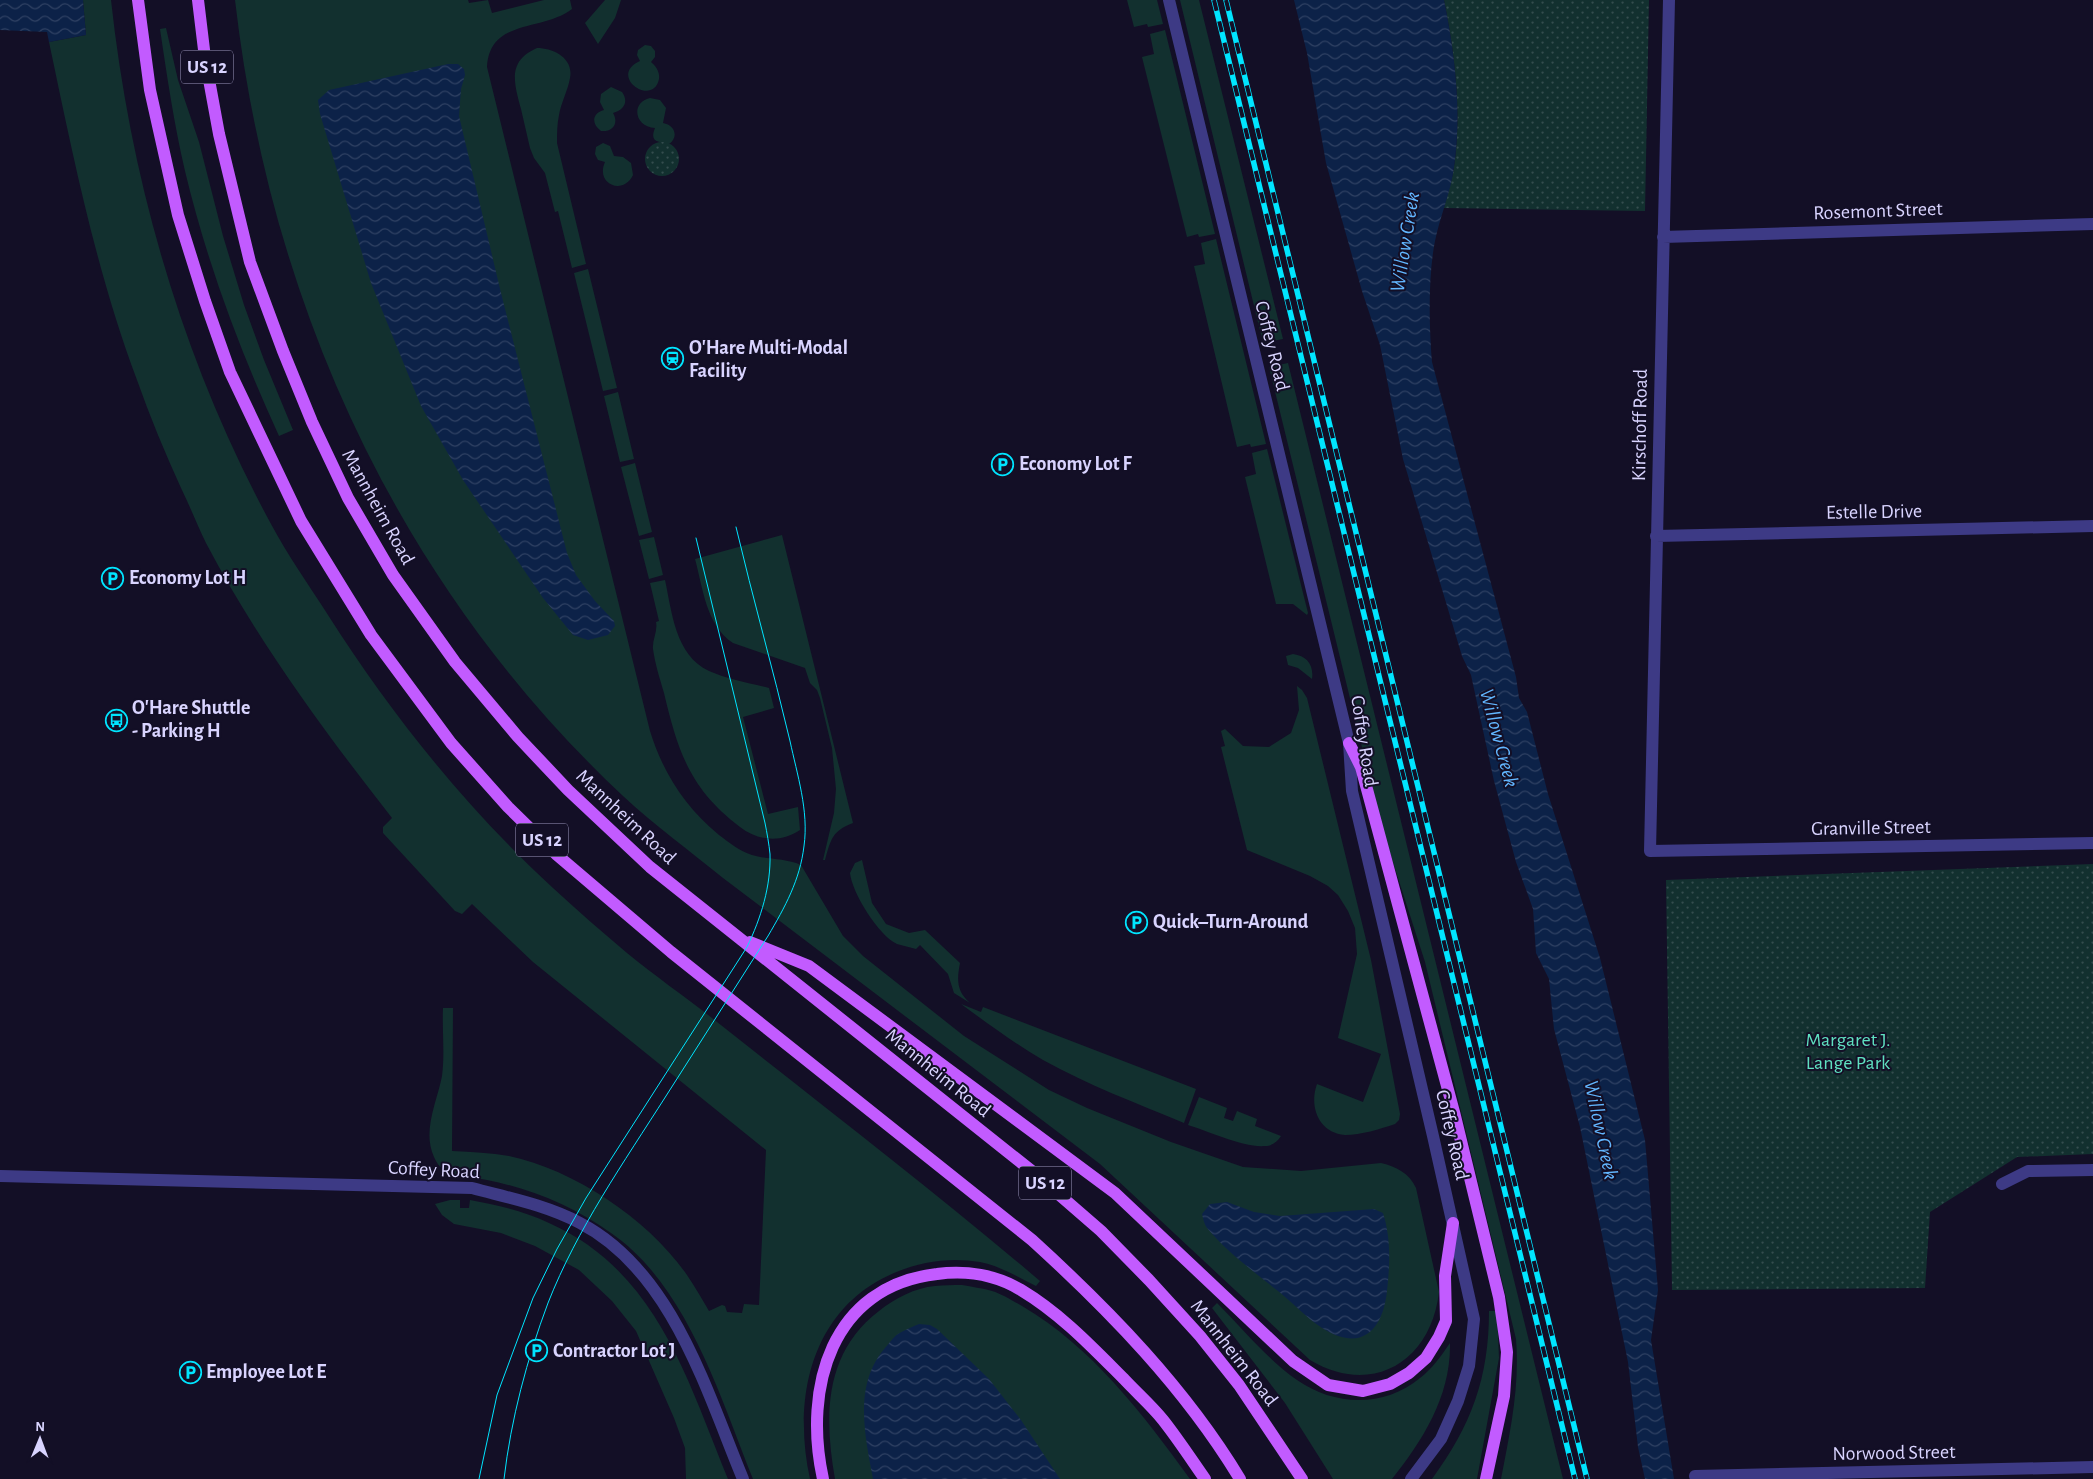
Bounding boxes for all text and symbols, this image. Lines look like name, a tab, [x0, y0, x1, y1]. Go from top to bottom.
road number: US 12	[181, 51, 233, 84]
water label: Willow Creek	[1387, 190, 1423, 294]
street label: Rosemont Street	[1813, 199, 1944, 223]
street label: Coffey Road	[1251, 299, 1293, 393]
place label: O'Hare Multi-Modal Facility	[689, 338, 848, 381]
station icon: O'Hare Multi-Modal Facility	[661, 347, 685, 371]
street label: Kirschoff Road	[1629, 369, 1651, 481]
street label: Mannheim Road	[338, 446, 418, 568]
parking icon: Economy Lot F	[991, 452, 1015, 476]
place label: Economy Lot F	[1019, 454, 1133, 474]
street label: Estelle Drive	[1826, 501, 1922, 523]
parking icon: Economy Lot H	[101, 566, 125, 590]
place label: Economy Lot H	[129, 568, 247, 588]
water label: Willow Creek	[1476, 687, 1522, 790]
street label: Coffey Road	[1347, 694, 1381, 788]
place label: O'Hare Shuttle - Parking H	[132, 698, 250, 741]
bus stop icon: O'Hare Shuttle - Parking H	[104, 708, 128, 732]
street label: Mannheim Road	[572, 766, 680, 868]
street label: Granville Street	[1811, 817, 1932, 839]
road number: US 12	[516, 824, 568, 856]
parking icon: Quick–Turn-Around	[1125, 910, 1149, 934]
place label: Quick–Turn-Around	[1153, 912, 1309, 933]
street label: Mannheim Road	[882, 1025, 994, 1121]
park label: Margaret J. Lange Park	[1805, 1030, 1891, 1073]
water label: Willow Creek	[1580, 1078, 1622, 1182]
street label: Coffey Road	[1432, 1088, 1472, 1182]
street label: Coffey Road	[388, 1158, 480, 1182]
road number: US 12	[1019, 1166, 1071, 1200]
street label: Mannheim Road	[1187, 1296, 1281, 1410]
parking icon: Contractor Lot J	[525, 1339, 549, 1363]
place label: Contractor Lot J	[553, 1341, 675, 1361]
parking icon: Employee Lot E	[178, 1360, 202, 1384]
place label: Employee Lot E	[206, 1362, 326, 1382]
north arrow	[15, 1414, 65, 1464]
text: N	[35, 1420, 45, 1434]
street label: Norwood Street	[1832, 1442, 1956, 1464]

